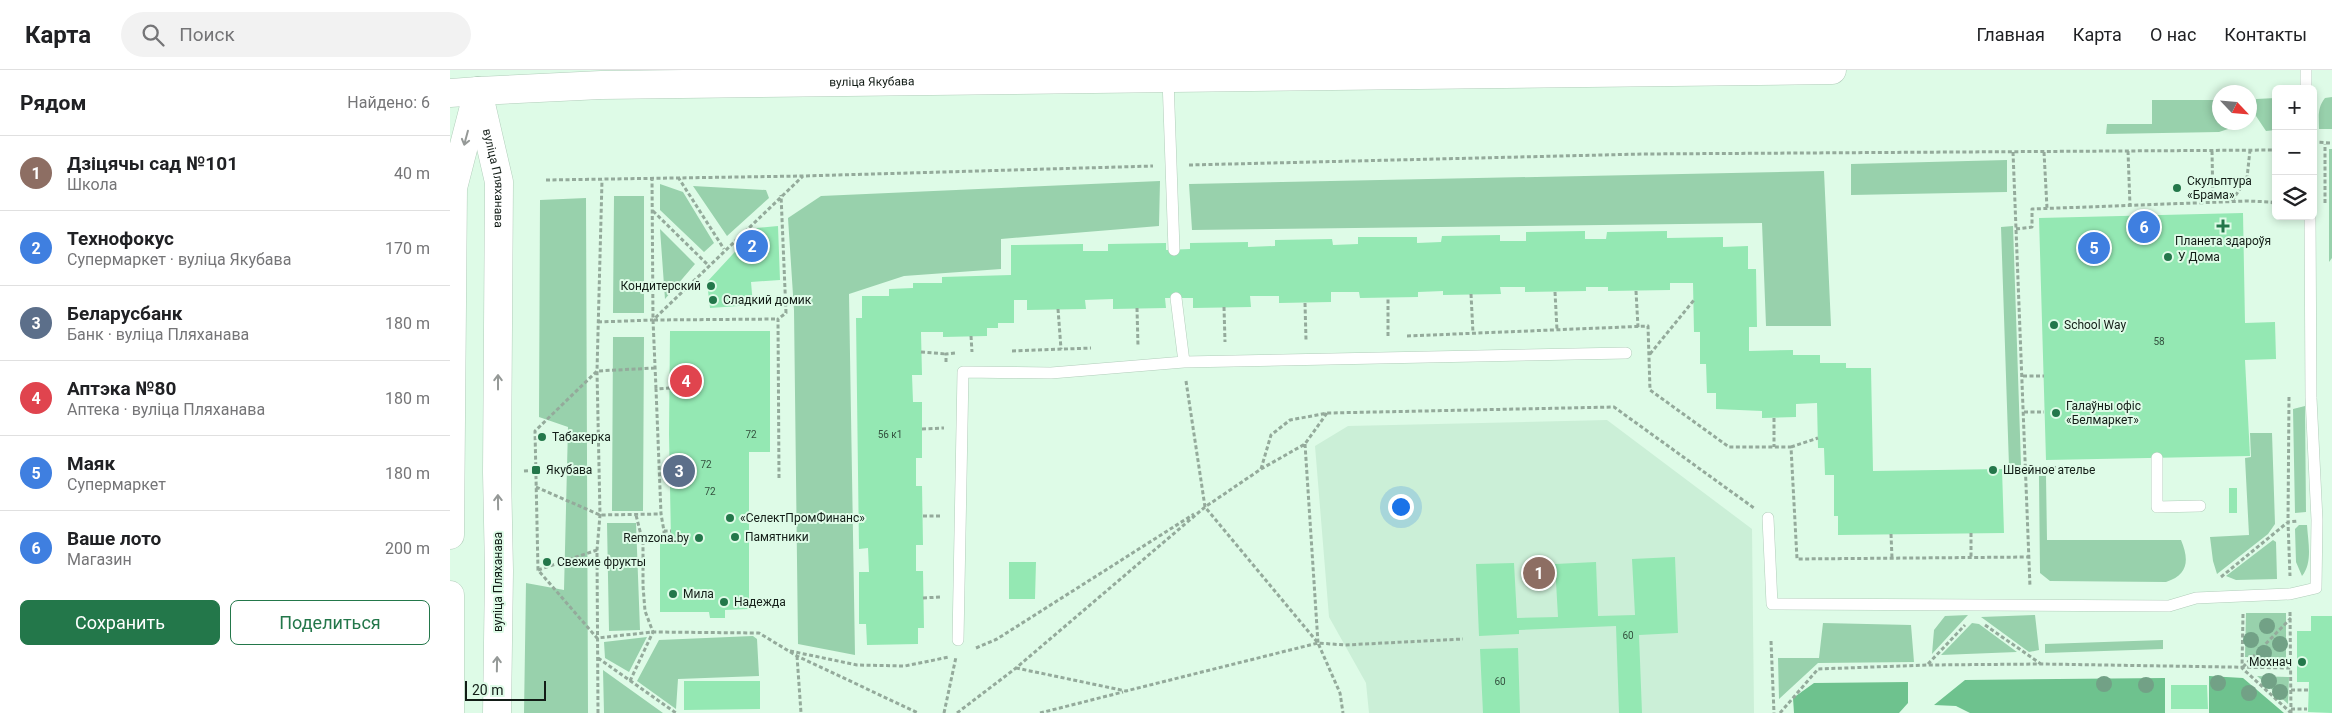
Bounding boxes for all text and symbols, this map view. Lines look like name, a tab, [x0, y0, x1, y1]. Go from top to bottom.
search box	[121, 12, 471, 57]
text: Карта	[25, 21, 91, 49]
icon: search	[139, 21, 167, 49]
text: Поиск	[179, 23, 235, 46]
text: Главная	[1976, 24, 2045, 45]
text: Карта	[2073, 24, 2122, 45]
text: О нас	[2150, 24, 2196, 45]
text: Контакты	[2224, 24, 2307, 45]
street label: вуліца Якубава	[829, 74, 914, 89]
north arrow	[2212, 85, 2257, 130]
map controls	[2272, 85, 2317, 220]
button: +	[2272, 85, 2317, 130]
text: Рядом	[20, 91, 86, 115]
text: Найдено: 6	[347, 93, 430, 112]
street label: вуліца Пляханава	[480, 127, 506, 228]
one-way arrow	[461, 130, 470, 146]
button: −	[2272, 130, 2317, 175]
text: Дзіцячы сад №101	[67, 152, 238, 175]
text: 1	[31, 164, 41, 183]
text: 40 m	[394, 164, 430, 183]
place label: Скульптура «Брама»	[2187, 174, 2252, 202]
text: Школа	[67, 175, 118, 194]
button: layers	[2272, 175, 2317, 220]
marker: Скульптура «Брама»	[2171, 182, 2183, 194]
pin: 6	[2128, 208, 2160, 246]
marker: Планета здароўя	[2217, 220, 2229, 232]
text: Технофокус	[67, 227, 174, 250]
pin: 2	[736, 227, 768, 265]
pin: 5	[2078, 229, 2110, 267]
place label: Планета здароўя	[2175, 234, 2271, 248]
text: 2	[31, 239, 41, 258]
text: 170 m	[385, 239, 430, 258]
text: Супермаркет · вуліца Якубава	[67, 250, 291, 269]
place label: У Дома	[2178, 250, 2220, 264]
marker: У Дома	[2162, 251, 2174, 263]
place label: Кондитерский	[620, 279, 701, 293]
marker: Кондитерский	[705, 280, 717, 292]
place label: Сладкий домик	[723, 293, 812, 307]
marker: Сладкий домик	[707, 294, 719, 306]
text: Беларусбанк	[67, 302, 182, 325]
text: 3	[31, 314, 41, 333]
text: 180 m	[385, 314, 430, 333]
place label: School Way	[2064, 318, 2126, 332]
marker: School Way	[2048, 319, 2060, 331]
text: Банк · вуліца Пляханава	[67, 325, 249, 344]
house number: 58	[2153, 336, 2165, 347]
pin: 4	[670, 362, 702, 400]
one-way arrow	[493, 374, 503, 390]
text: Аптэка №80	[67, 377, 176, 400]
text: 4	[31, 389, 41, 408]
text: 180 m	[385, 389, 430, 408]
place label: Галаўны офіс «Белмаркет»	[2066, 399, 2141, 427]
text: Аптека · вуліца Пляханава	[67, 400, 265, 419]
marker: Галаўны офіс «Белмаркет»	[2050, 407, 2062, 419]
house number: 72	[745, 429, 757, 440]
house number: 56 к1	[878, 429, 902, 440]
place label: Табакерка	[552, 430, 611, 444]
marker: Табакерка	[536, 431, 548, 443]
text: Маяк	[67, 452, 115, 475]
pin: 3	[663, 452, 695, 490]
house number: 72	[700, 459, 712, 470]
place label: Якубава	[546, 463, 592, 477]
place label: Швейное ателье	[2003, 463, 2095, 477]
text: 5	[31, 464, 41, 483]
text: 180 m	[385, 464, 430, 483]
marker: Якубава	[530, 464, 542, 476]
marker: Швейное ателье	[1987, 464, 1999, 476]
text: Супермаркет	[67, 475, 166, 494]
house number: 72	[704, 486, 716, 497]
one-way arrow	[493, 494, 503, 510]
your location	[1388, 494, 1414, 520]
place label: «СелектПромФинанс»	[740, 511, 865, 525]
marker: «СелектПромФинанс»	[724, 512, 736, 524]
text: Ваше лото	[67, 527, 161, 550]
place label: Памятники	[745, 530, 809, 544]
place label: Remzona.by	[623, 531, 689, 545]
marker: Памятники	[729, 531, 741, 543]
street label: вуліца Пляханава	[491, 532, 505, 632]
marker: Remzona.by	[693, 532, 705, 544]
text: 6	[31, 539, 41, 558]
text: 200 m	[385, 539, 430, 558]
text: Магазин	[67, 550, 132, 569]
pin: 1	[1523, 554, 1555, 592]
place label: Свежие фрукты	[557, 555, 646, 569]
marker: Свежие фрукты	[541, 556, 553, 568]
place label: Мила	[683, 587, 714, 601]
marker: Мила	[667, 588, 679, 600]
place label: Надежда	[734, 595, 786, 609]
marker: Надежда	[718, 596, 730, 608]
button: Сохранить	[20, 600, 220, 645]
button: Поделиться	[230, 600, 430, 645]
house number: 60	[1622, 630, 1634, 641]
place label: Мохнач	[2249, 655, 2292, 669]
marker: Мохнач	[2296, 656, 2308, 668]
one-way arrow	[492, 657, 502, 673]
house number: 60	[1494, 676, 1506, 687]
scale bar	[465, 678, 546, 701]
text: 20 m	[472, 682, 504, 698]

